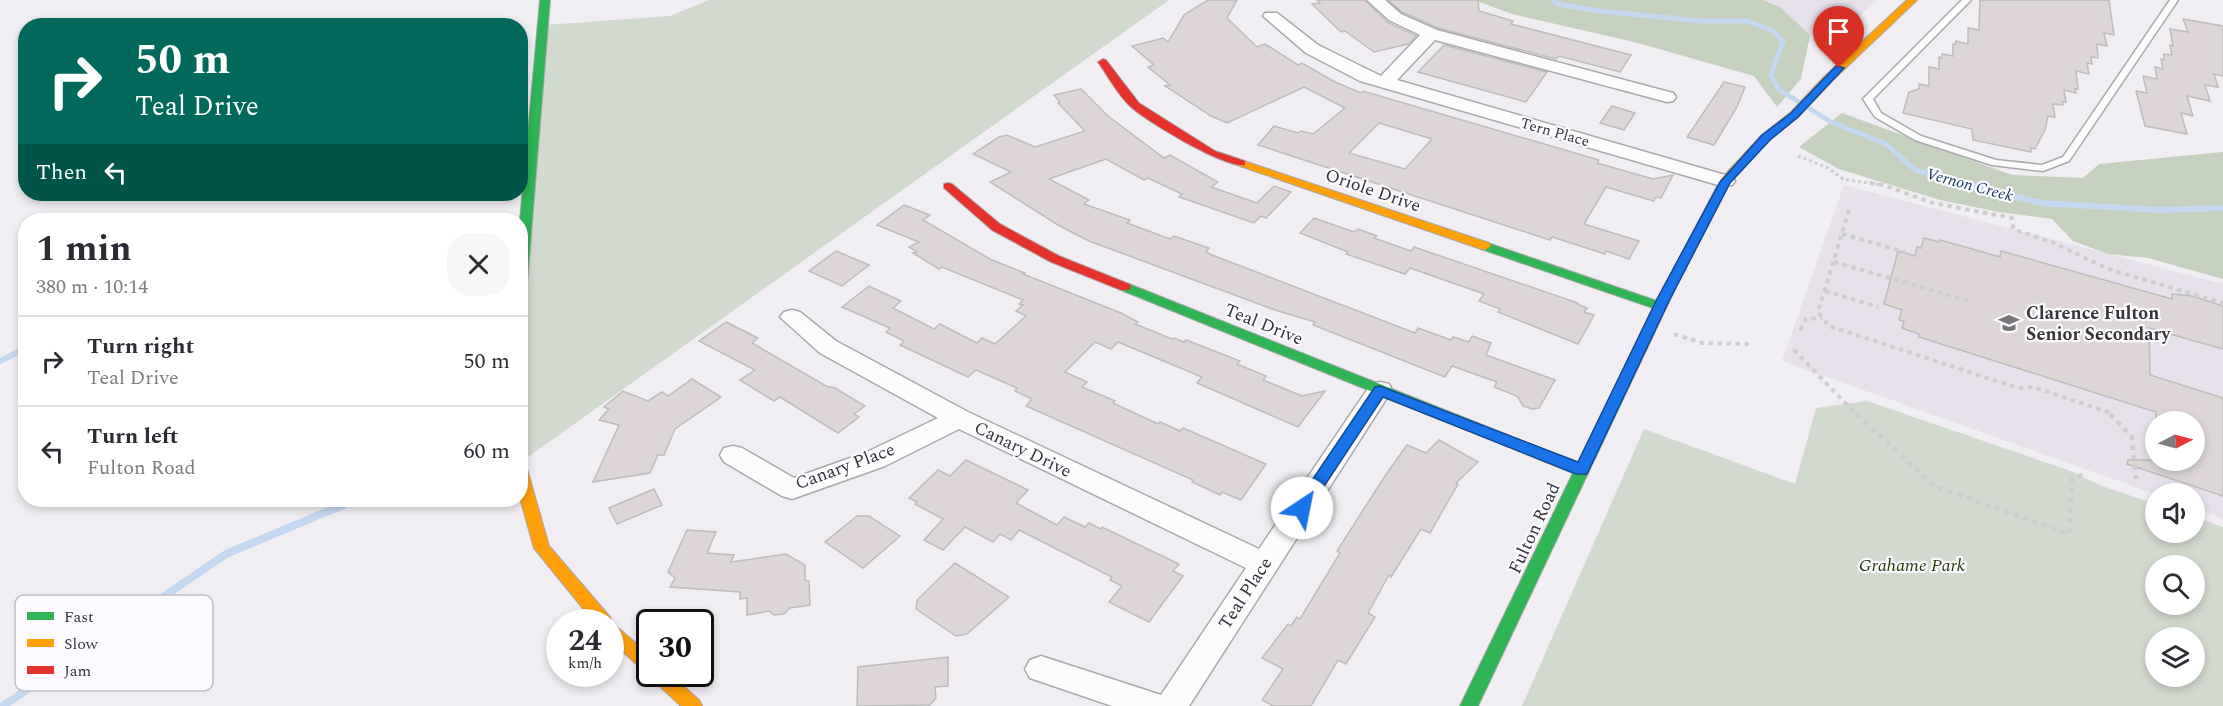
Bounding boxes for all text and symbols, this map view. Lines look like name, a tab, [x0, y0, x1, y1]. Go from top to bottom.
pin	[1813, 6, 1864, 68]
icon: arrive	[1822, 15, 1855, 48]
text: 50 m	[135, 29, 230, 92]
icon: right	[36, 42, 114, 120]
text: Teal Drive	[135, 86, 259, 128]
street label: Tern Place	[1518, 112, 1592, 153]
text: Then	[36, 156, 87, 189]
icon: left	[99, 156, 132, 189]
street label: Oriole Drive	[1321, 161, 1424, 219]
water label: Vernon Creek	[1924, 162, 2016, 208]
text: 1 min	[36, 222, 132, 277]
button: close	[447, 233, 510, 296]
text: 380 m · 10:14	[36, 272, 148, 302]
street label: Teal Drive	[1220, 296, 1307, 352]
place label: Clarence Fulton Senior Secondary	[2026, 300, 2171, 348]
school or university icon: Clarence Fulton Senior Secondary	[1997, 311, 2021, 335]
text: Turn right	[87, 330, 194, 363]
icon: right	[36, 345, 69, 378]
text: 50 m	[464, 345, 510, 378]
text: Teal Drive	[87, 363, 179, 393]
north arrow	[2145, 411, 2205, 471]
map controls	[2145, 411, 2205, 687]
street label: Canary Drive	[969, 414, 1076, 485]
text: Turn left	[87, 420, 179, 453]
icon: left	[36, 435, 69, 468]
text: 60 m	[464, 435, 510, 468]
street label: Canary Place	[792, 436, 899, 497]
text: Fulton Road	[87, 453, 196, 483]
position arrow	[1270, 476, 1334, 540]
street label: Fulton Road	[1502, 478, 1567, 578]
button: sound	[2145, 483, 2205, 543]
street label: Teal Place	[1212, 552, 1279, 635]
park label: Grahame Park	[1859, 552, 1966, 579]
button: search	[2145, 555, 2205, 615]
legend	[15, 595, 213, 691]
text: Fast	[64, 605, 94, 629]
speed limit sign: 30	[636, 609, 714, 687]
text: 24	[568, 618, 602, 664]
button: layers	[2145, 627, 2205, 687]
text: Slow	[64, 632, 99, 656]
text: km/h	[568, 652, 602, 675]
text: Jam	[64, 659, 92, 683]

